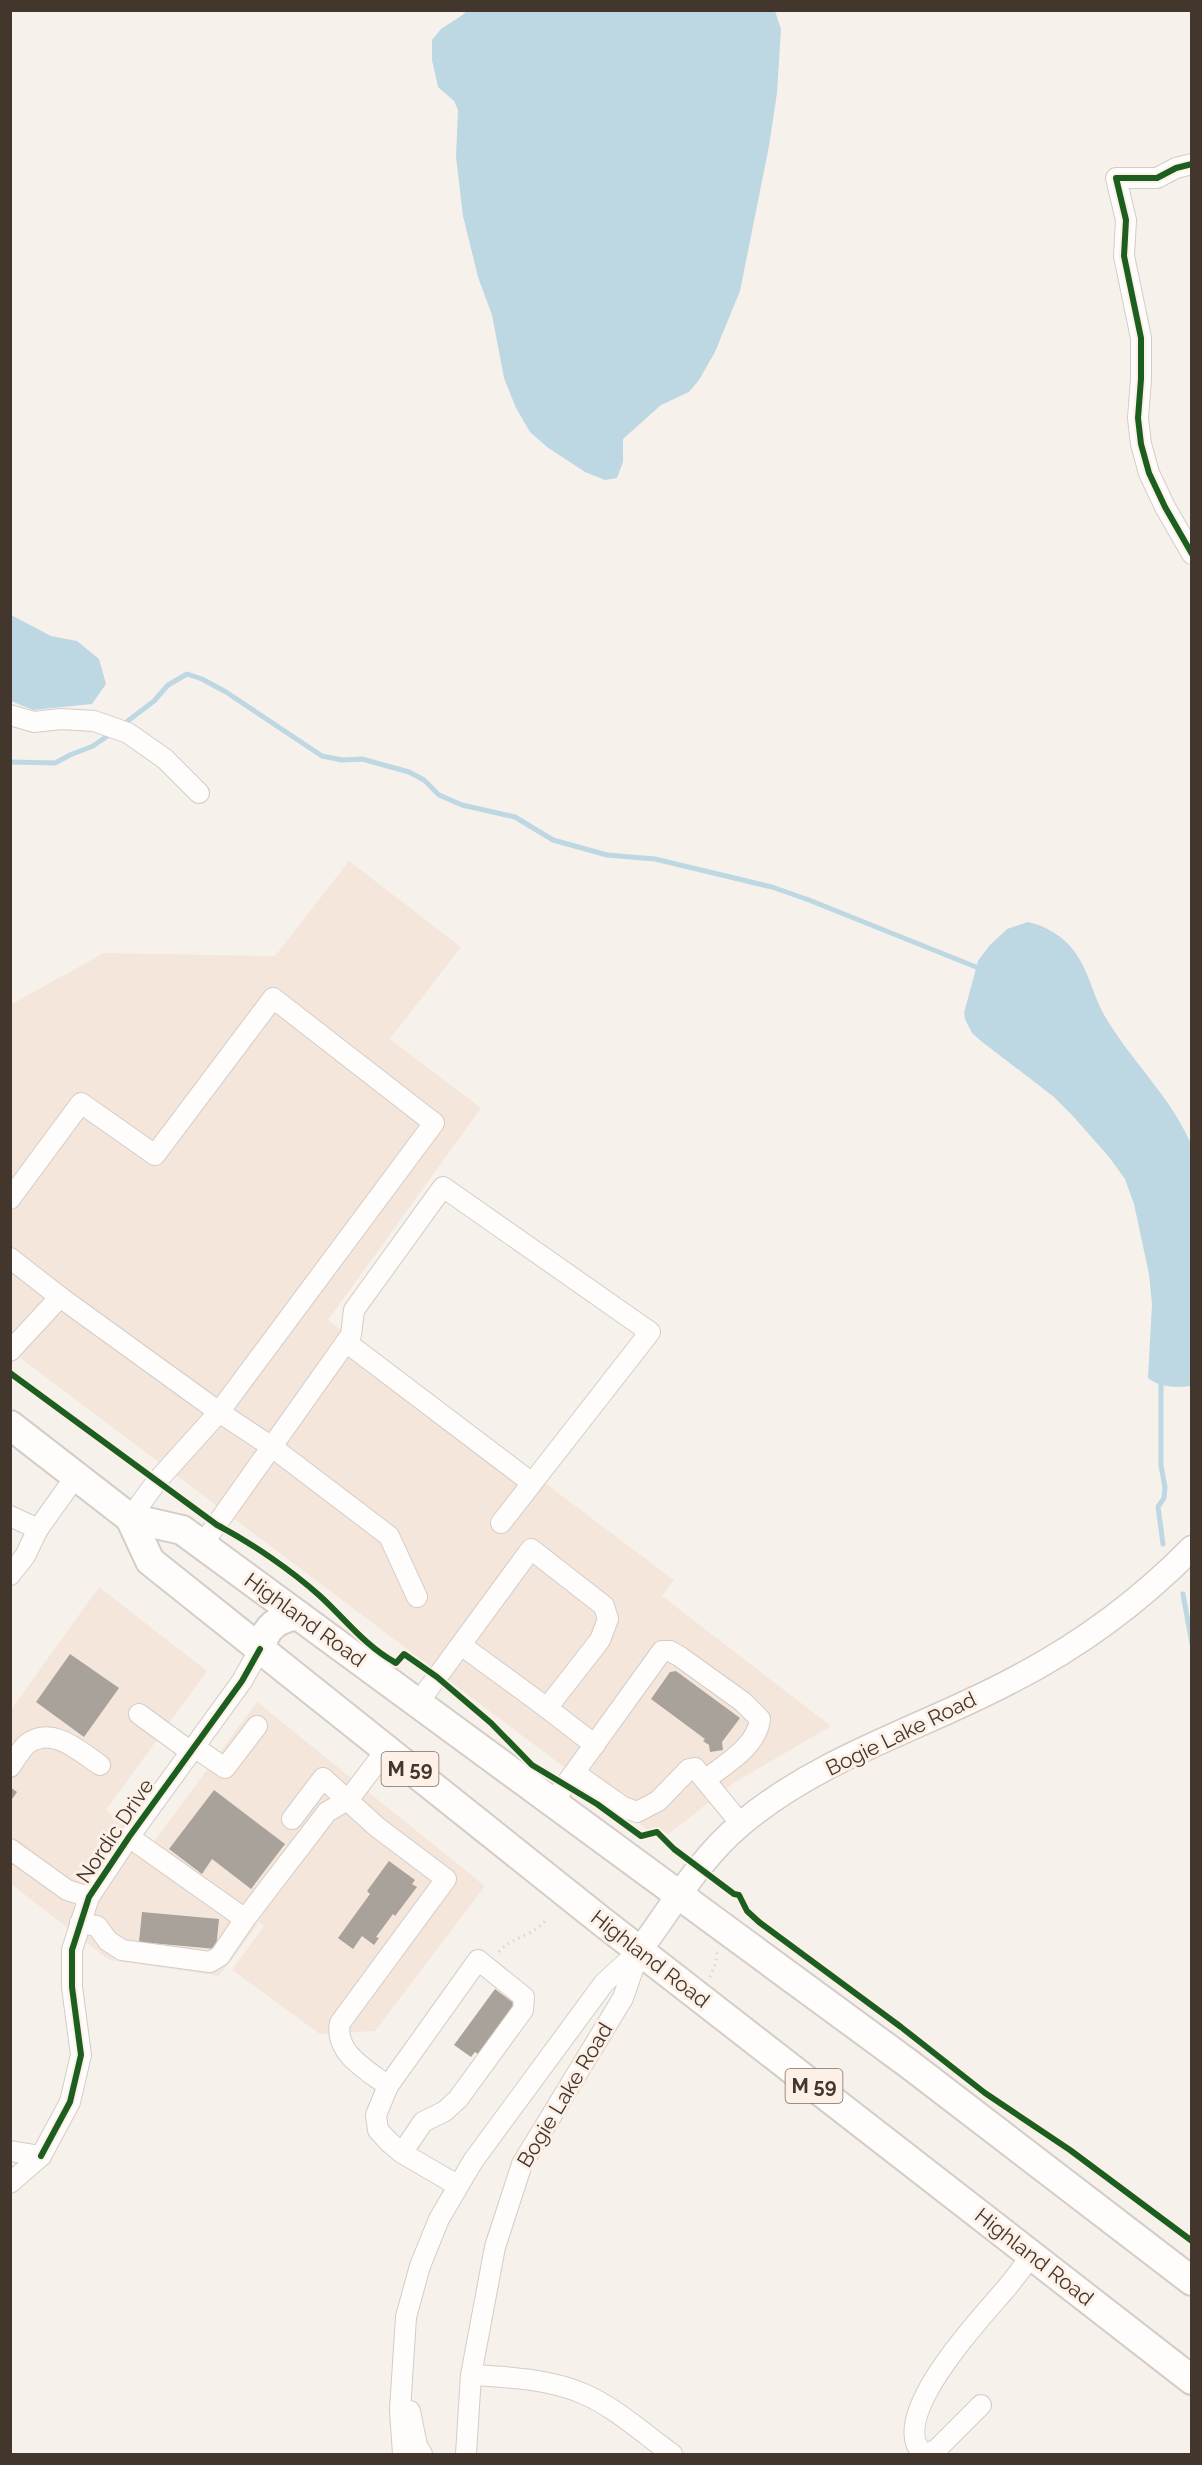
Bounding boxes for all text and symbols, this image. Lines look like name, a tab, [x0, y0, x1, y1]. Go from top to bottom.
street label: Highland Road	[240, 1567, 371, 1672]
street label: Bogie Lake Road	[822, 1686, 980, 1781]
road number: M 59	[382, 1752, 438, 1786]
street label: Nordic Drive	[71, 1774, 159, 1888]
street label: Highland Road	[586, 1905, 715, 2013]
street label: Bogie Lake Road	[512, 2018, 618, 2171]
road number: M 59	[786, 2069, 842, 2103]
street label: Highland Road	[970, 2203, 1099, 2311]

